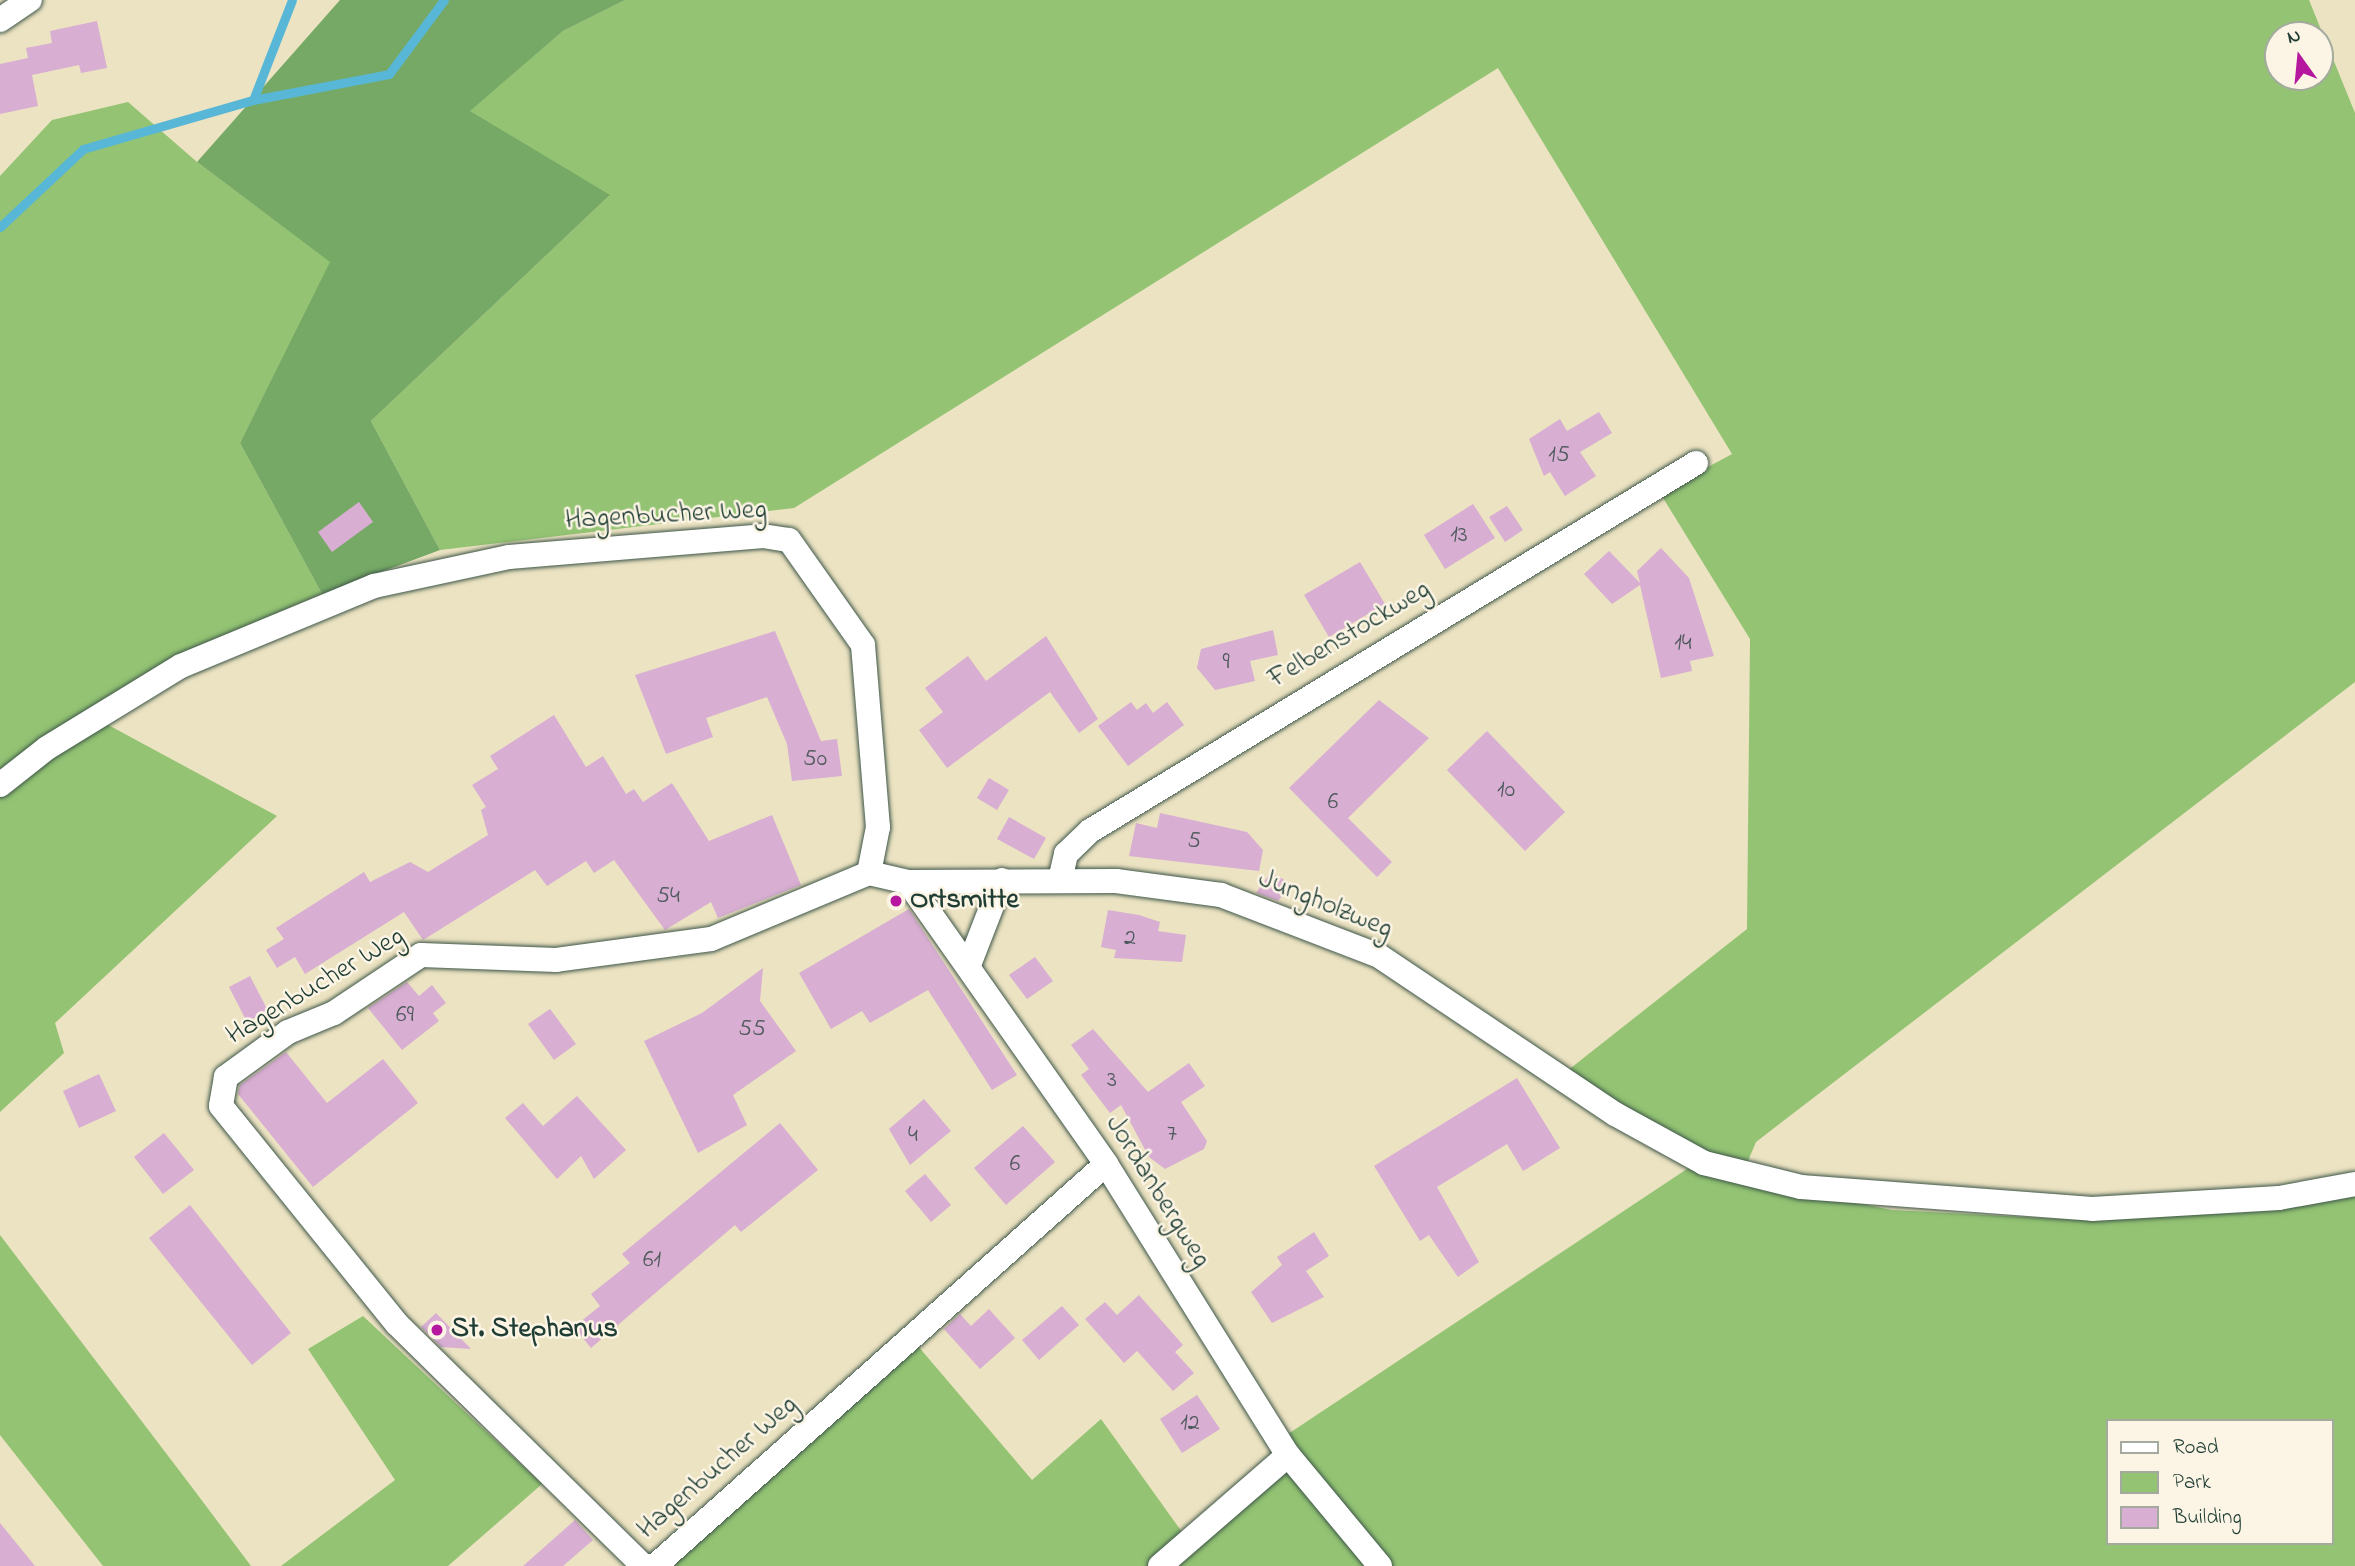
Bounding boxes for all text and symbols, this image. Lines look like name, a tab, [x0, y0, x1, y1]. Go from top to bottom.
north arrow	[2264, 21, 2334, 91]
text: N	[2284, 22, 2304, 52]
house number: 15	[1548, 442, 1570, 470]
street label: Hagenbucher Weg	[564, 494, 768, 538]
house number: 13	[1450, 522, 1468, 550]
street label: Felbenstockweg	[1263, 573, 1437, 697]
house number: 14	[1674, 630, 1692, 658]
house number: 9	[1222, 649, 1230, 677]
house number: 50	[803, 746, 827, 774]
house number: 10	[1497, 777, 1515, 805]
house number: 6	[1328, 789, 1338, 817]
house number: 5	[1187, 828, 1201, 856]
street label: Jungholzweg	[1253, 863, 1397, 947]
house number: 54	[656, 883, 680, 911]
place label: Ortsmitte	[910, 884, 1019, 918]
marker: Ortsmitte	[888, 893, 904, 909]
street label: Hagenbucher Weg	[221, 921, 411, 1053]
house number: 2	[1124, 925, 1136, 953]
house number: 69	[396, 1002, 414, 1030]
house number: 55	[738, 1016, 766, 1044]
house number: 3	[1107, 1067, 1117, 1095]
street label: Jordanbergweg	[1097, 1109, 1217, 1275]
house number: 7	[1167, 1121, 1177, 1149]
house number: 4	[908, 1122, 918, 1150]
house number: 6	[1010, 1151, 1020, 1179]
house number: 61	[643, 1247, 661, 1275]
place label: St. Stephanus	[451, 1313, 618, 1347]
marker: St. Stephanus	[429, 1322, 445, 1338]
street label: Hagenbucher Weg	[631, 1389, 805, 1547]
house number: 12	[1180, 1410, 1200, 1438]
legend	[2106, 1419, 2334, 1545]
text: Road	[2173, 1433, 2219, 1463]
text: Park	[2173, 1468, 2211, 1498]
text: Building	[2173, 1503, 2242, 1533]

